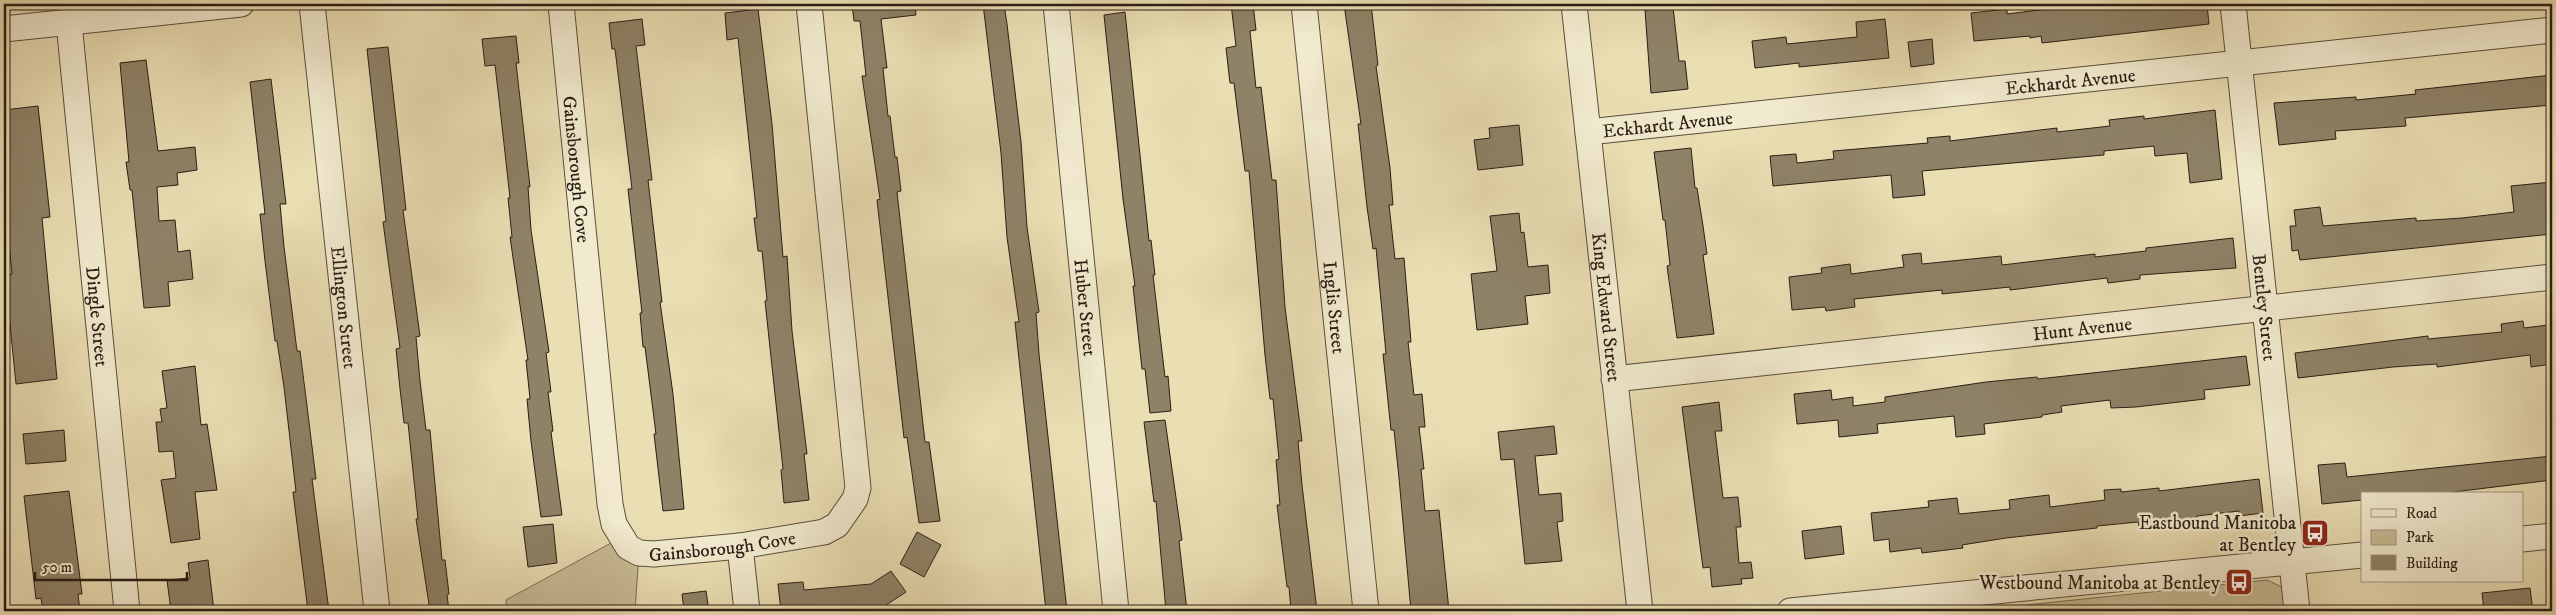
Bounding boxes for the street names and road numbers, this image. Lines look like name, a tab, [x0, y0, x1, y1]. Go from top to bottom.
street label: Eckhardt Avenue	[2004, 64, 2137, 101]
street label: Gainsborough Cove	[557, 95, 594, 244]
street label: Eckhardt Avenue	[1602, 107, 1734, 143]
street label: King Edward Street	[1586, 231, 1625, 383]
street label: Ellington Street	[325, 245, 361, 370]
street label: Bentley Street	[2246, 253, 2281, 362]
street label: Huber Street	[1068, 258, 1101, 357]
street label: Inglis Street	[1317, 260, 1350, 355]
street label: Dingle Street	[80, 265, 113, 368]
street label: Hunt Avenue	[2032, 313, 2133, 346]
street label: Gainsborough Cove	[648, 527, 798, 567]

